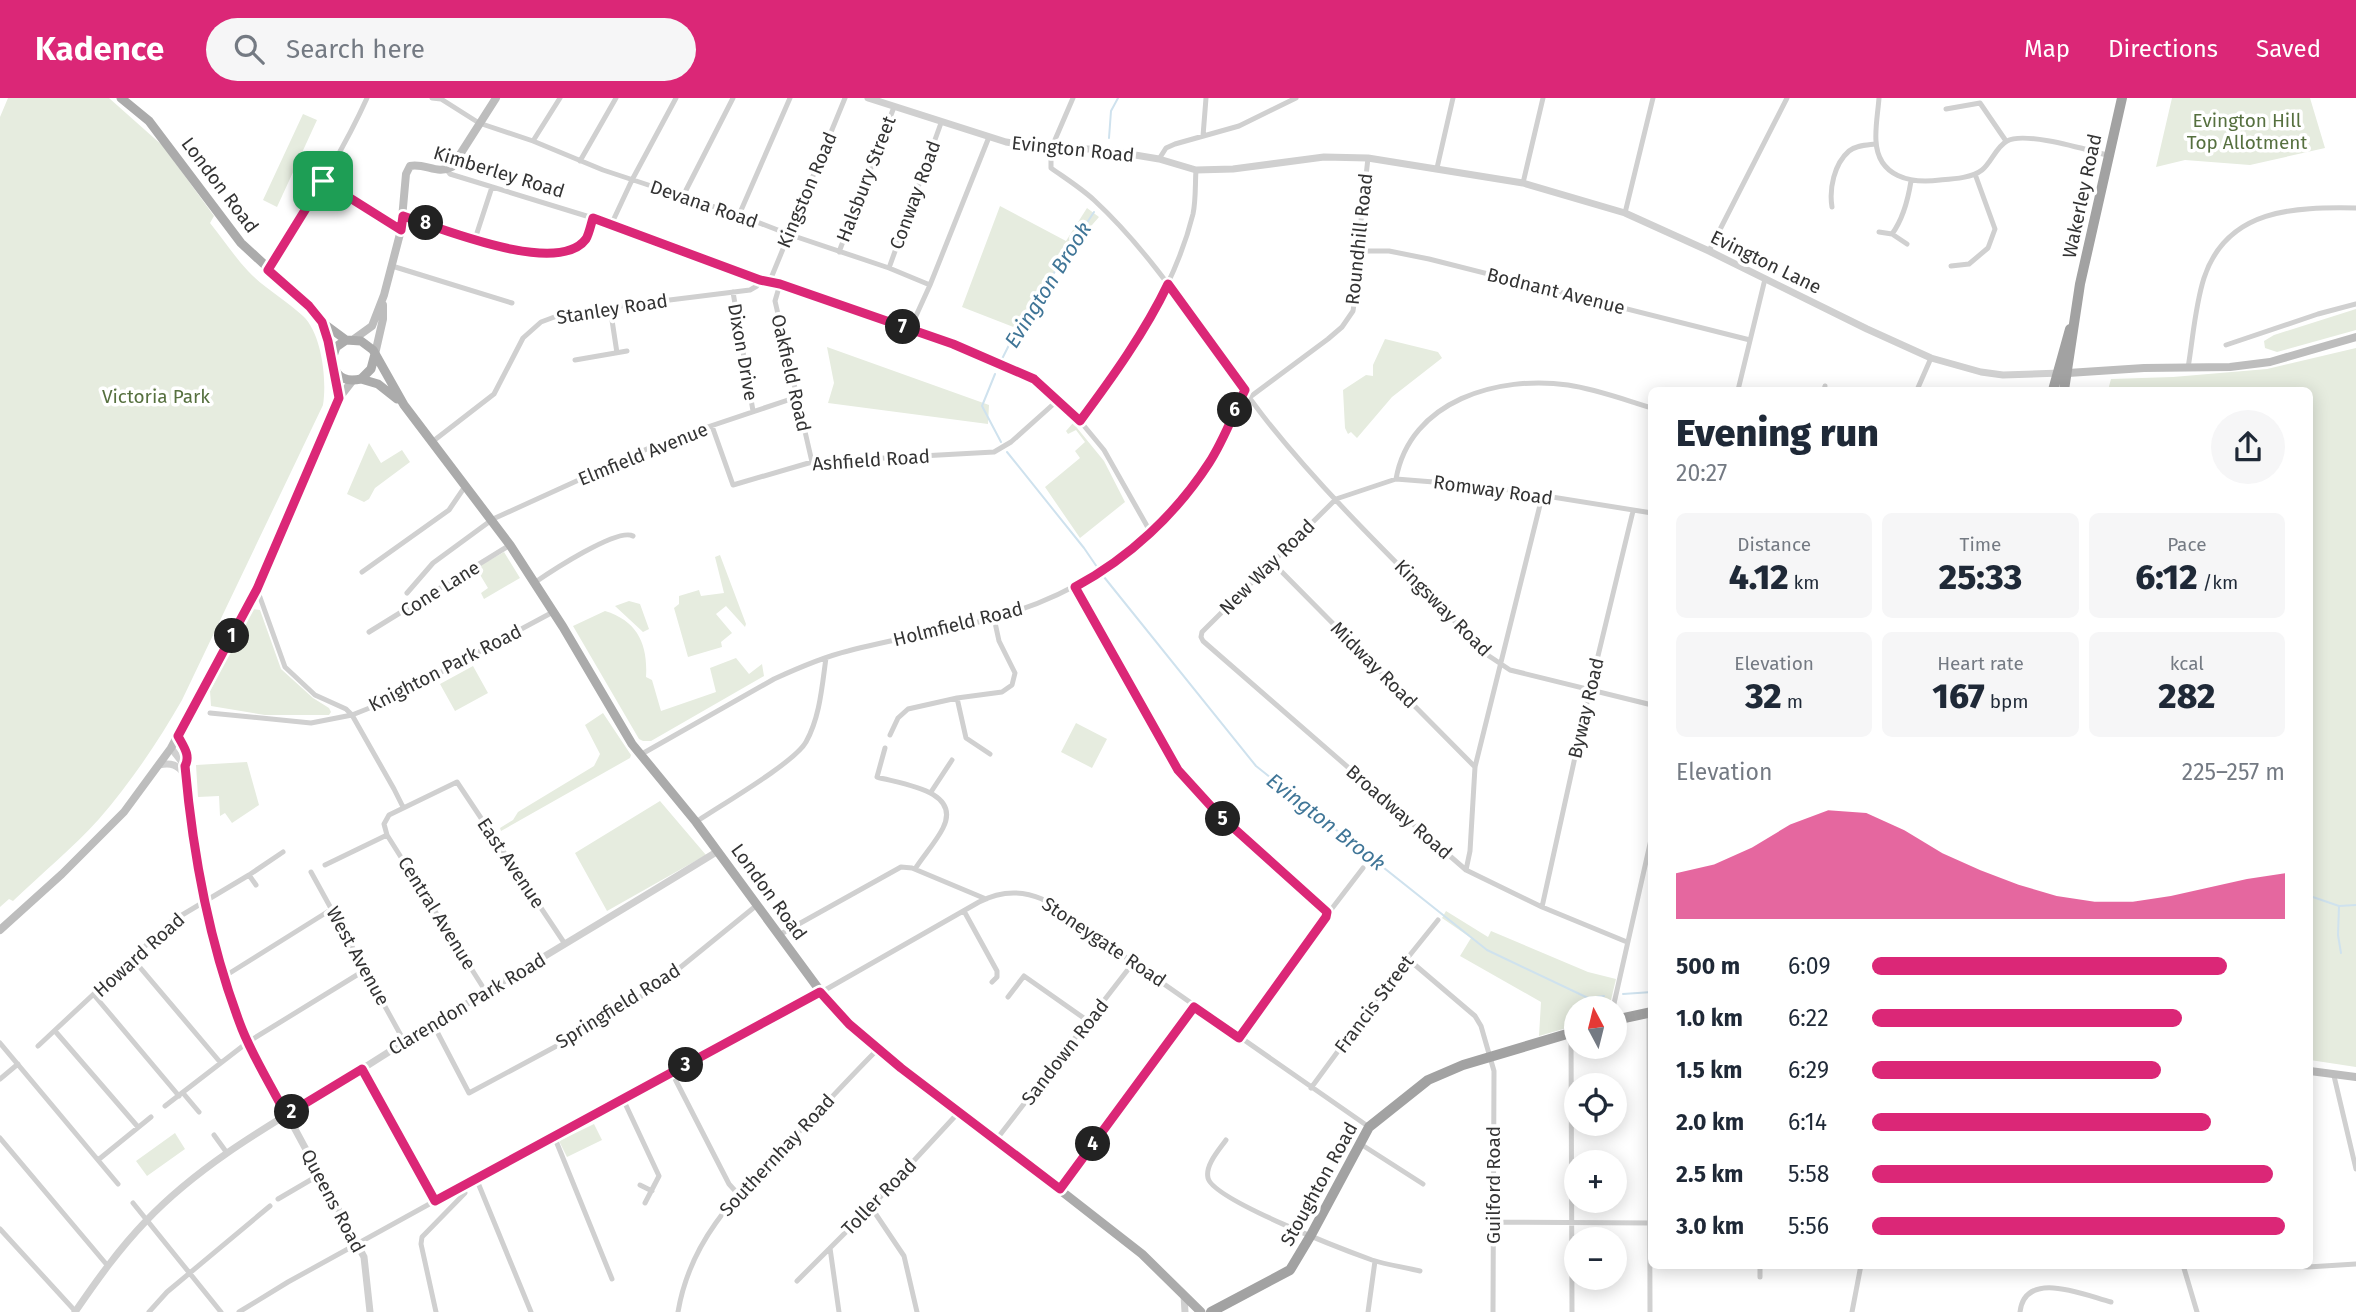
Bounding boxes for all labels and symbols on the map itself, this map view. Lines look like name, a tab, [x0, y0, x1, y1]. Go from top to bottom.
park label: Evington Hill Top Allotment	[2187, 109, 2307, 154]
street label: Halsbury Street	[831, 113, 901, 245]
street label: Kingston Road	[772, 128, 842, 252]
street label: Evington Road	[1011, 131, 1135, 167]
street label: Wakerley Road	[2058, 132, 2106, 260]
street label: London Road	[177, 133, 263, 237]
street label: Conway Road	[885, 137, 945, 253]
street label: Kimberley Road	[431, 141, 567, 203]
pin	[293, 151, 353, 211]
street label: Roundhill Road	[1341, 172, 1377, 306]
street label: Devana Road	[647, 175, 761, 233]
pin: 8	[408, 206, 444, 240]
water label: Evington Brook	[999, 217, 1097, 353]
street label: Evington Lane	[1707, 225, 1825, 299]
street label: Bodnant Avenue	[1485, 263, 1627, 319]
street label: Stanley Road	[555, 289, 669, 329]
street label: Dixon Drive	[723, 302, 763, 402]
pin: 7	[886, 310, 920, 344]
street label: Oakfield Road	[766, 312, 816, 434]
park label: Victoria Park	[102, 385, 210, 408]
pin: 6	[1218, 392, 1252, 428]
street label: Elmfield Avenue	[575, 417, 711, 491]
street label: Ashfield Road	[811, 444, 931, 476]
street label: Romway Road	[1432, 470, 1554, 510]
street label: New Way Road	[1215, 515, 1319, 619]
street label: Kingsway Road	[1390, 555, 1496, 661]
street label: Cone Lane	[396, 556, 484, 622]
street label: Holmfield Road	[891, 597, 1025, 651]
street label: Midway Road	[1326, 617, 1422, 713]
pin: 1	[215, 618, 250, 654]
street label: Knighton Park Road	[365, 619, 525, 717]
street label: Byway Road	[1563, 655, 1609, 761]
street label: Broadway Road	[1341, 760, 1457, 864]
water label: Evington Brook	[1261, 768, 1391, 876]
pin: 5	[1206, 802, 1240, 836]
street label: East Avenue	[472, 813, 550, 913]
street label: London Road	[726, 839, 812, 945]
street label: Central Avenue	[393, 852, 481, 974]
street label: Stoneygate Road	[1038, 892, 1170, 992]
street label: West Avenue	[321, 902, 395, 1010]
street label: Howard Road	[89, 908, 189, 1002]
street label: Clarendon Park Road	[384, 948, 550, 1060]
street label: Francis Street	[1330, 950, 1418, 1058]
street label: Springfield Road	[552, 959, 684, 1053]
street label: Sandown Road	[1017, 995, 1113, 1109]
north arrow	[1564, 996, 1628, 1059]
pin: 3	[668, 1048, 704, 1082]
street label: Southernhay Road	[714, 1089, 840, 1221]
pin: 2	[274, 1094, 310, 1130]
street label: Stoughton Road	[1276, 1118, 1362, 1250]
pin: 4	[1076, 1126, 1110, 1162]
street label: Guilford Road	[1482, 1126, 1505, 1244]
street label: Queens Road	[296, 1145, 370, 1257]
street label: Toller Road	[837, 1154, 921, 1240]

